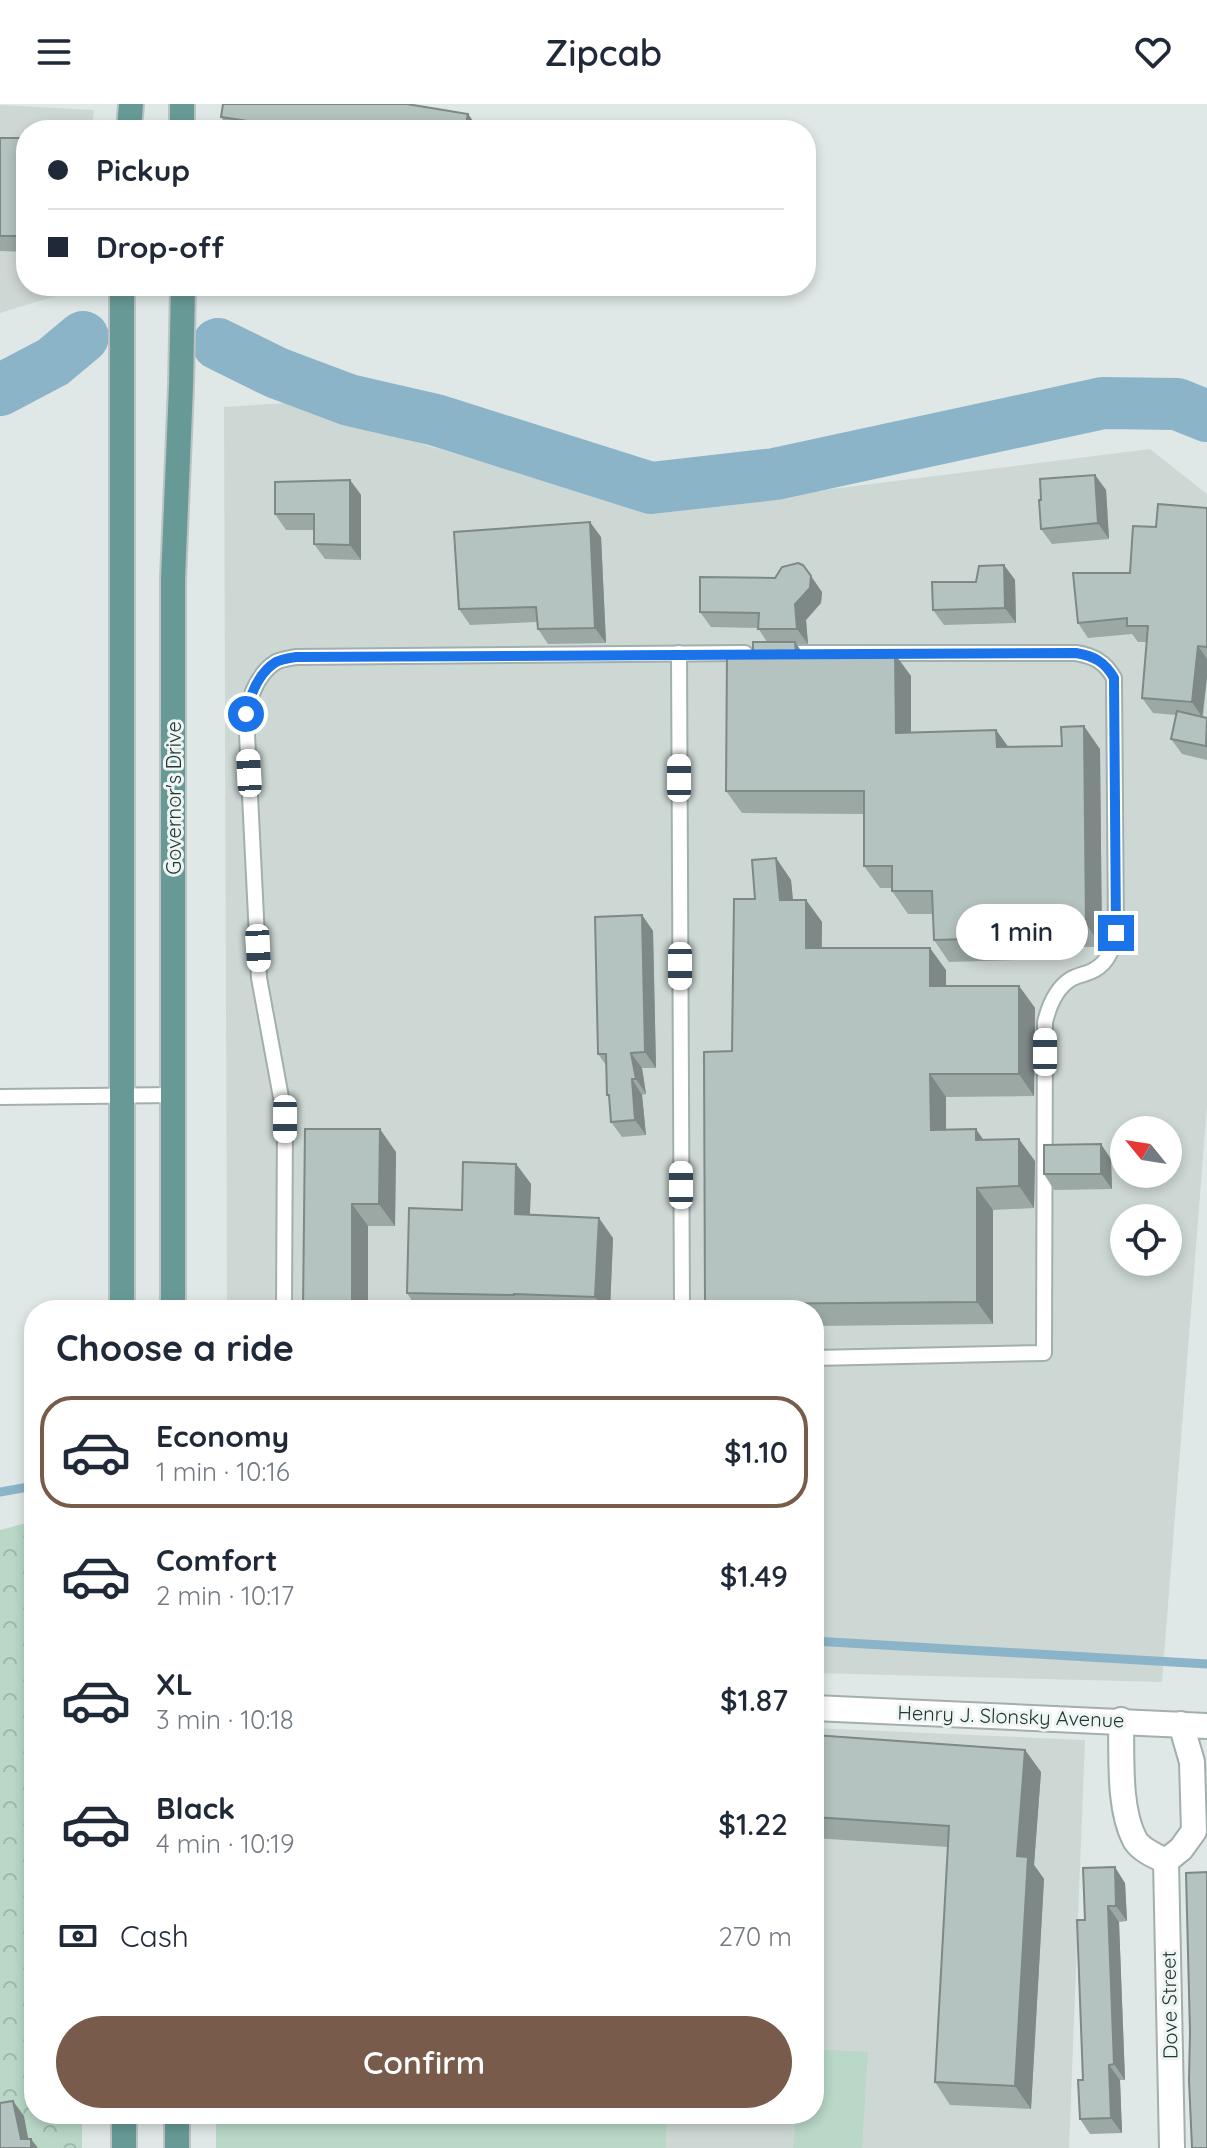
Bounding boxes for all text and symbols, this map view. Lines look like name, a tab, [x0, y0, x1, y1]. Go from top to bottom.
icon: menu	[32, 30, 76, 74]
text: Zipcab	[545, 30, 662, 75]
icon: heart	[1131, 30, 1175, 74]
text: Pickup	[96, 151, 190, 189]
text: Drop-off	[96, 228, 224, 266]
route start	[228, 696, 264, 732]
street label: Governor's Drive	[161, 721, 186, 875]
car	[236, 748, 262, 798]
car	[667, 754, 691, 802]
callout: 1 min	[956, 905, 1088, 961]
text: 1 min	[991, 915, 1053, 948]
route end	[1098, 915, 1134, 951]
car	[245, 923, 271, 973]
car	[668, 942, 692, 990]
car	[1033, 1028, 1057, 1076]
car	[273, 1095, 297, 1143]
north arrow	[1110, 1116, 1182, 1188]
map controls	[1110, 1116, 1182, 1276]
car	[669, 1161, 693, 1209]
button: locate	[1110, 1204, 1182, 1276]
text: Choose a ride	[56, 1325, 294, 1370]
icon: car	[60, 1416, 132, 1488]
text: Economy	[156, 1417, 289, 1455]
text: $1.10	[724, 1433, 788, 1471]
text: 1 min · 10:16	[156, 1455, 290, 1488]
icon: car	[60, 1540, 132, 1612]
text: Comfort	[156, 1541, 277, 1579]
text: $1.49	[720, 1557, 788, 1595]
text: 2 min · 10:17	[156, 1579, 294, 1612]
icon: car	[60, 1664, 132, 1736]
text: XL	[156, 1665, 193, 1703]
text: $1.87	[720, 1681, 788, 1719]
street label: Henry J. Slonsky Avenue	[897, 1700, 1125, 1732]
text: 3 min · 10:18	[156, 1703, 294, 1736]
icon: car	[60, 1788, 132, 1860]
text: Black	[156, 1789, 235, 1827]
text: $1.22	[718, 1805, 788, 1843]
text: 4 min · 10:19	[156, 1827, 294, 1860]
icon: cash	[56, 1914, 100, 1958]
text: Cash	[120, 1917, 189, 1955]
text: 270 m	[718, 1920, 792, 1953]
street label: Dove Street	[1156, 1950, 1182, 2059]
button: Confirm	[56, 2016, 792, 2108]

